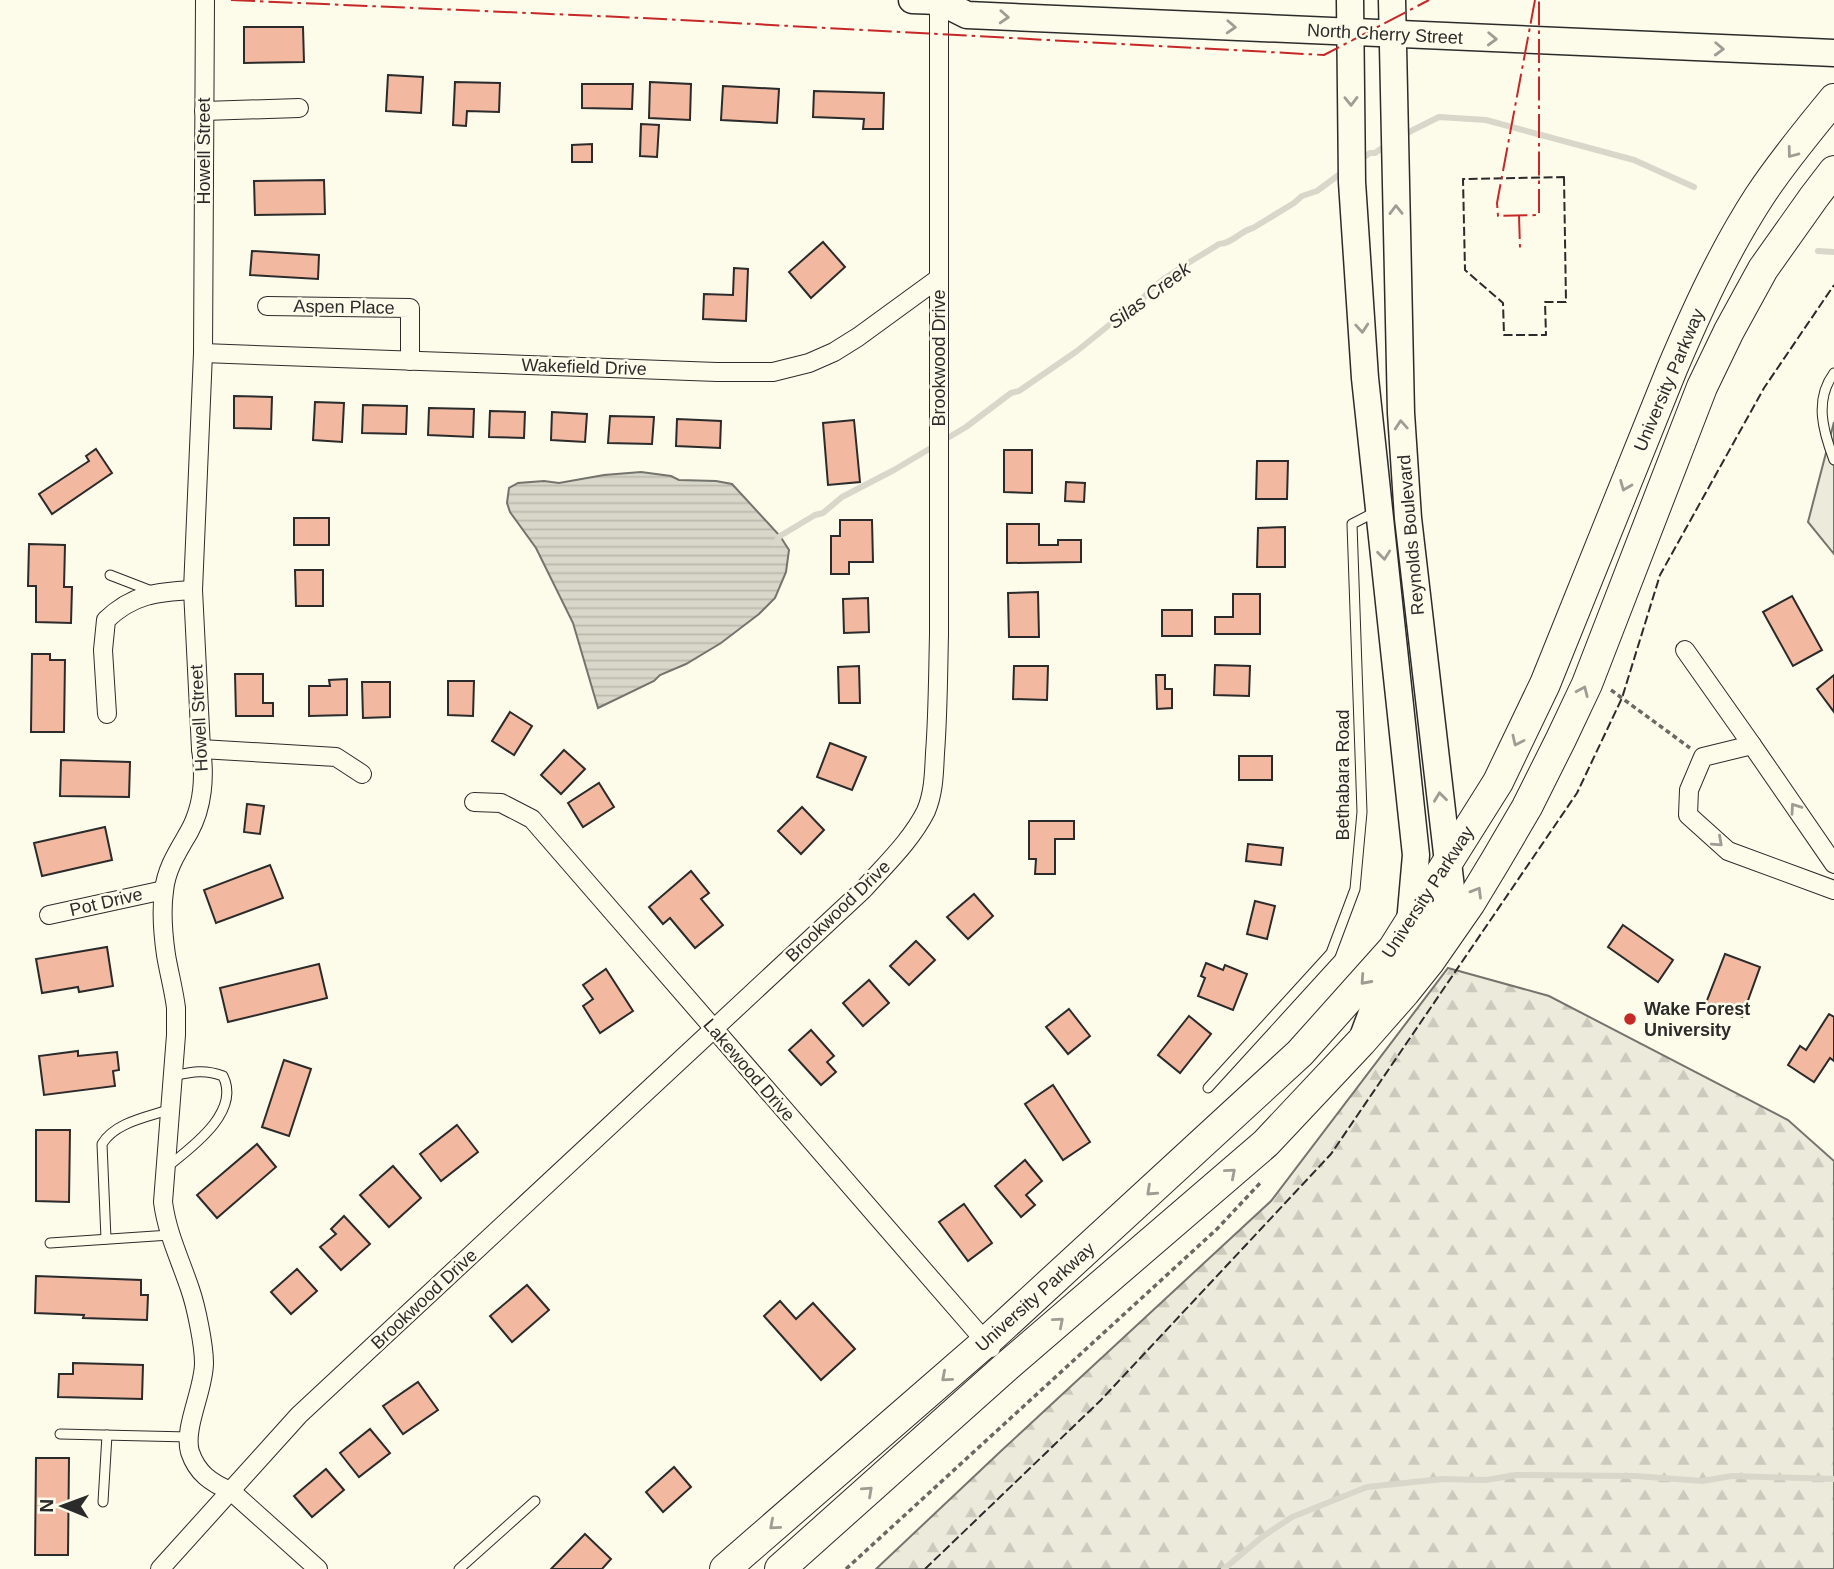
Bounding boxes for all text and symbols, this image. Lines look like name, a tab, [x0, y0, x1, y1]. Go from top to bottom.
one-way arrow	[999, 9, 1010, 24]
one-way arrow	[1226, 20, 1237, 35]
street label: North Cherry Street	[1307, 20, 1463, 48]
one-way arrow	[1487, 31, 1498, 46]
one-way arrow	[1714, 41, 1725, 56]
one-way arrow	[1343, 96, 1359, 107]
street label: Howell Street	[194, 97, 214, 205]
one-way arrow	[1787, 145, 1800, 157]
one-way arrow	[1388, 205, 1404, 215]
water label: Silas Creek	[1104, 257, 1196, 333]
street label: Brookwood Drive	[929, 289, 949, 427]
street label: Aspen Place	[293, 296, 395, 318]
street label: University Parkway	[1630, 306, 1708, 454]
one-way arrow	[1354, 323, 1369, 334]
street label: Wakefield Drive	[521, 355, 647, 379]
one-way arrow	[1394, 419, 1409, 430]
street label: Reynolds Boulevard	[1394, 454, 1428, 616]
one-way arrow	[1619, 479, 1633, 492]
one-way arrow	[1376, 550, 1391, 561]
street label: Howell Street	[186, 664, 212, 772]
one-way arrow	[1575, 686, 1589, 698]
street label: Bethabara Road	[1333, 709, 1353, 841]
one-way arrow	[1512, 734, 1526, 746]
one-way arrow	[1432, 791, 1447, 803]
one-way arrow	[1791, 803, 1803, 816]
street label: University Parkway	[1378, 822, 1478, 962]
one-way arrow	[1710, 834, 1723, 846]
street label: Brookwood Drive	[782, 856, 894, 966]
street label: Pot Drive	[68, 884, 144, 920]
one-way arrow	[1469, 887, 1482, 900]
one-way arrow	[1361, 972, 1373, 985]
place label: Wake Forest University	[1644, 999, 1750, 1040]
marker: Wake Forest University	[1622, 1011, 1638, 1027]
street label: Lakewood Drive	[699, 1015, 799, 1125]
one-way arrow	[1223, 1169, 1236, 1181]
one-way arrow	[1146, 1183, 1159, 1195]
street label: University Parkway	[971, 1238, 1099, 1356]
street label: Brookwood Drive	[367, 1245, 481, 1353]
one-way arrow	[1051, 1318, 1064, 1330]
one-way arrow	[942, 1369, 955, 1381]
north arrow	[28, 1471, 98, 1541]
one-way arrow	[860, 1487, 873, 1499]
text: N	[36, 1499, 57, 1513]
one-way arrow	[769, 1517, 782, 1529]

